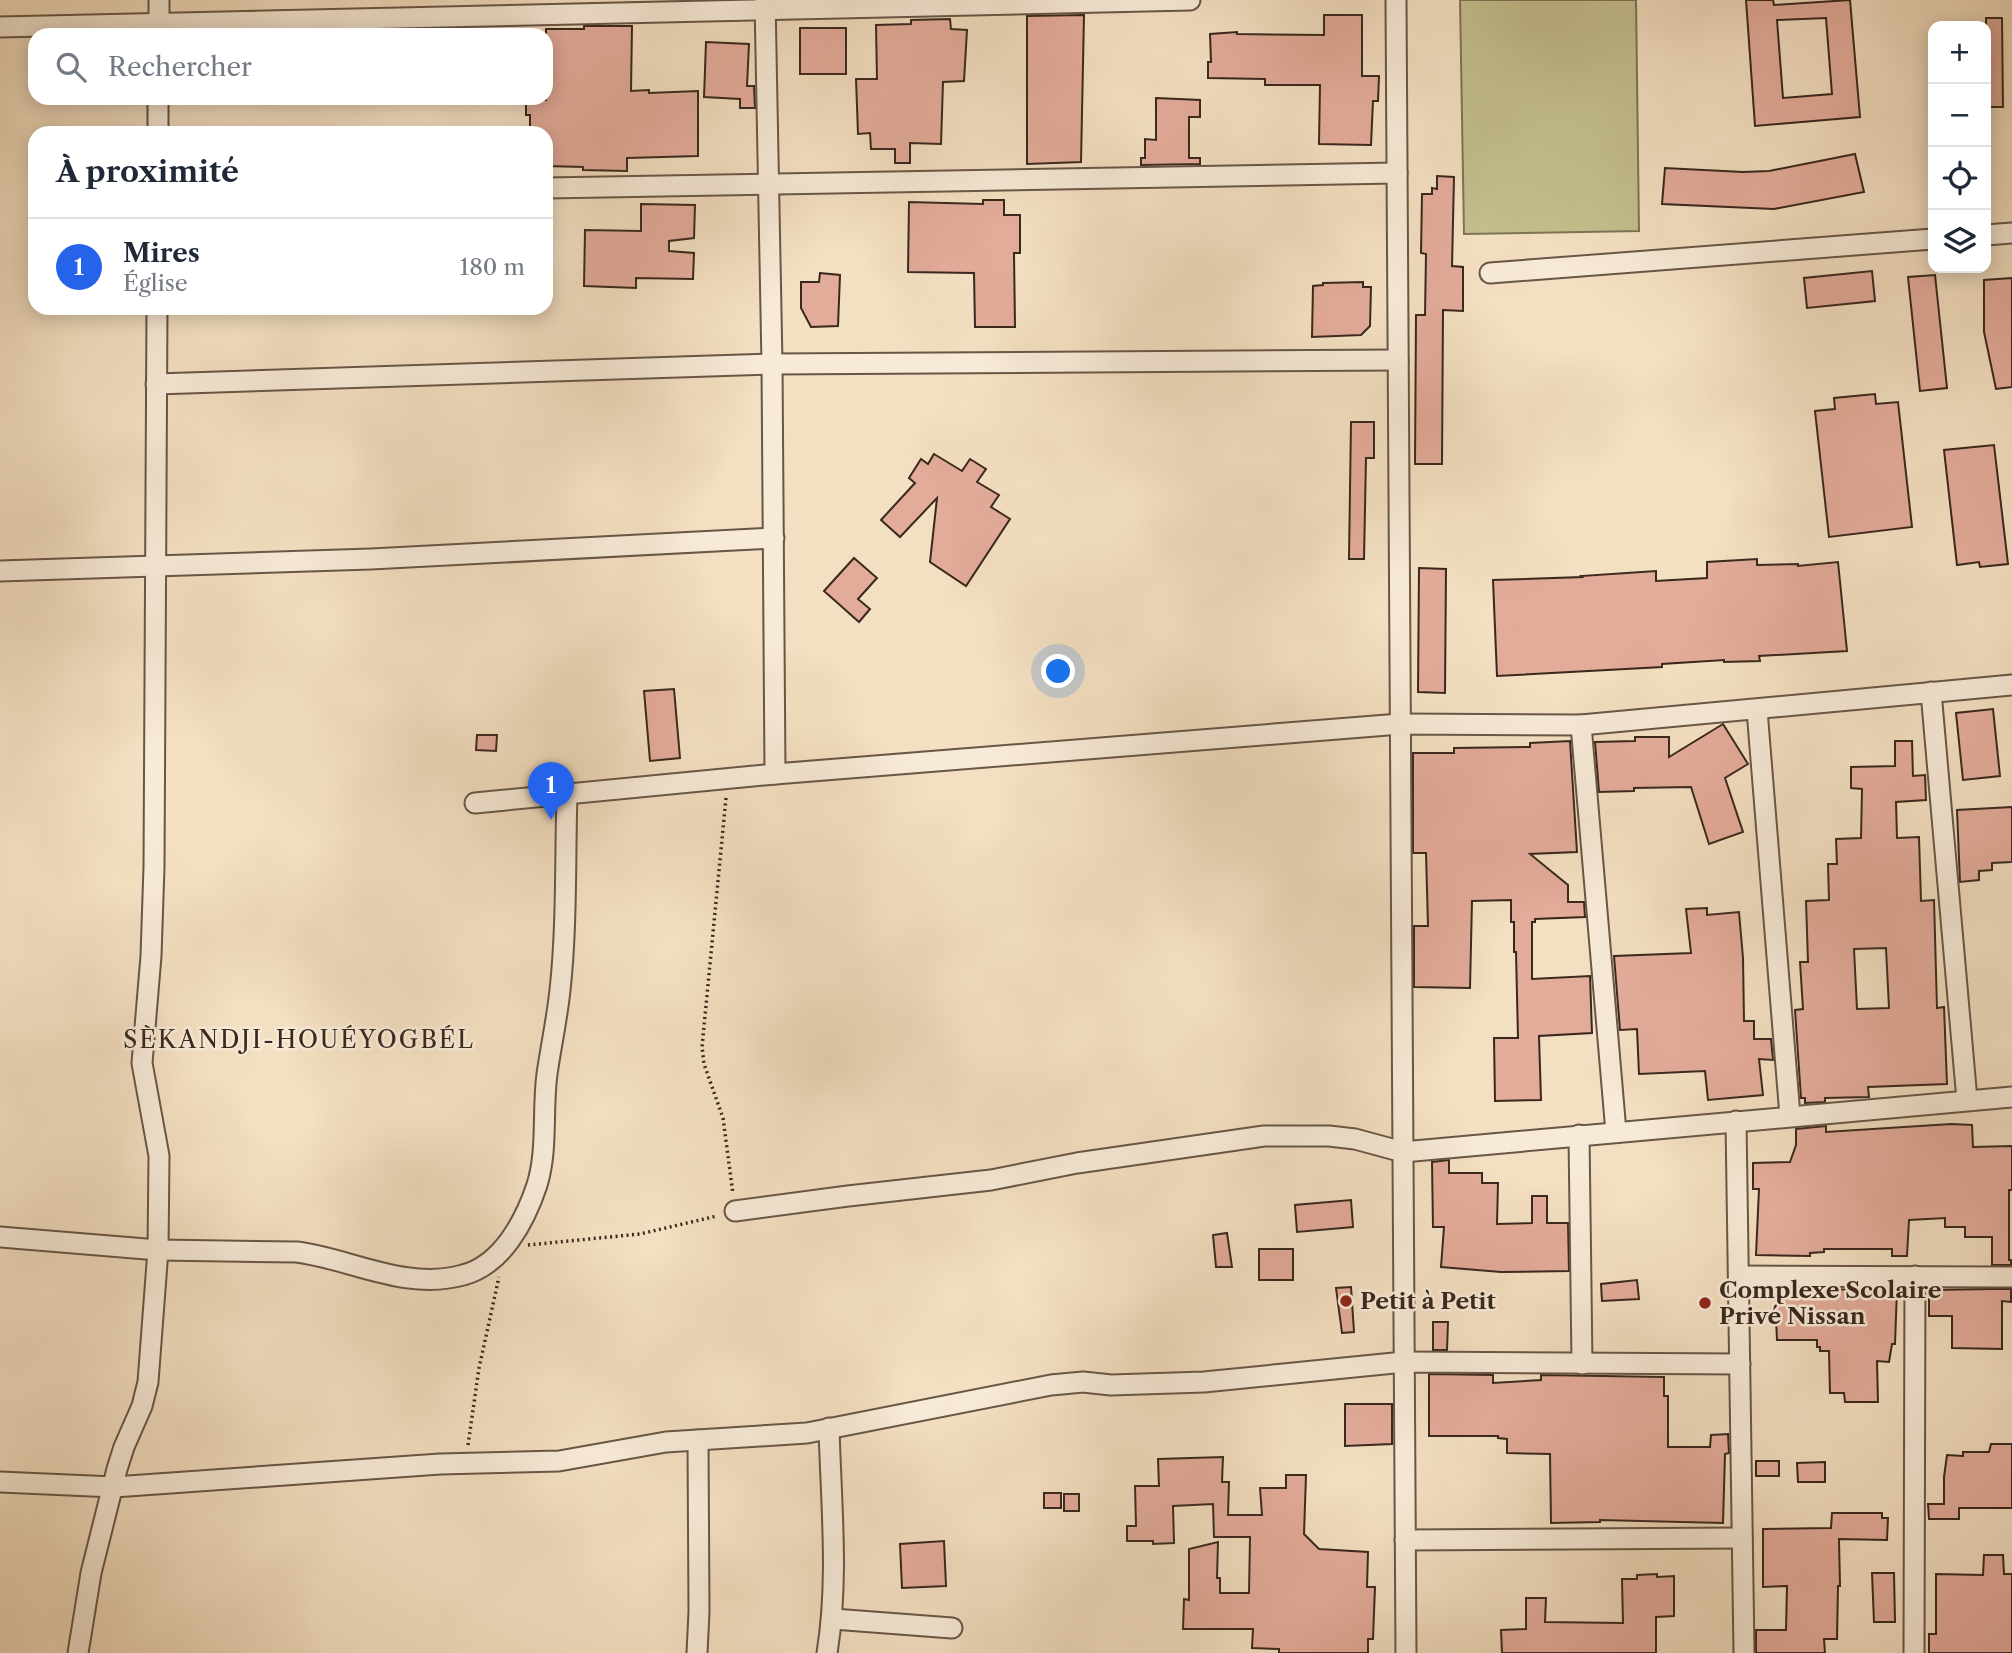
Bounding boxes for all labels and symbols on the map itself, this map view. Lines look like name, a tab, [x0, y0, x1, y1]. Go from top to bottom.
your location	[1041, 654, 1075, 688]
pin: 1	[528, 762, 574, 820]
district label: SÈKANDJI-HOUÉYOGBÉL	[123, 1025, 475, 1054]
place label: Complexe Scolaire Privé Nissan	[1719, 1276, 1942, 1330]
place label: Petit à Petit	[1360, 1287, 1497, 1315]
marker: Petit à Petit	[1338, 1293, 1354, 1309]
marker: Complexe Scolaire Privé Nissan	[1697, 1295, 1713, 1311]

